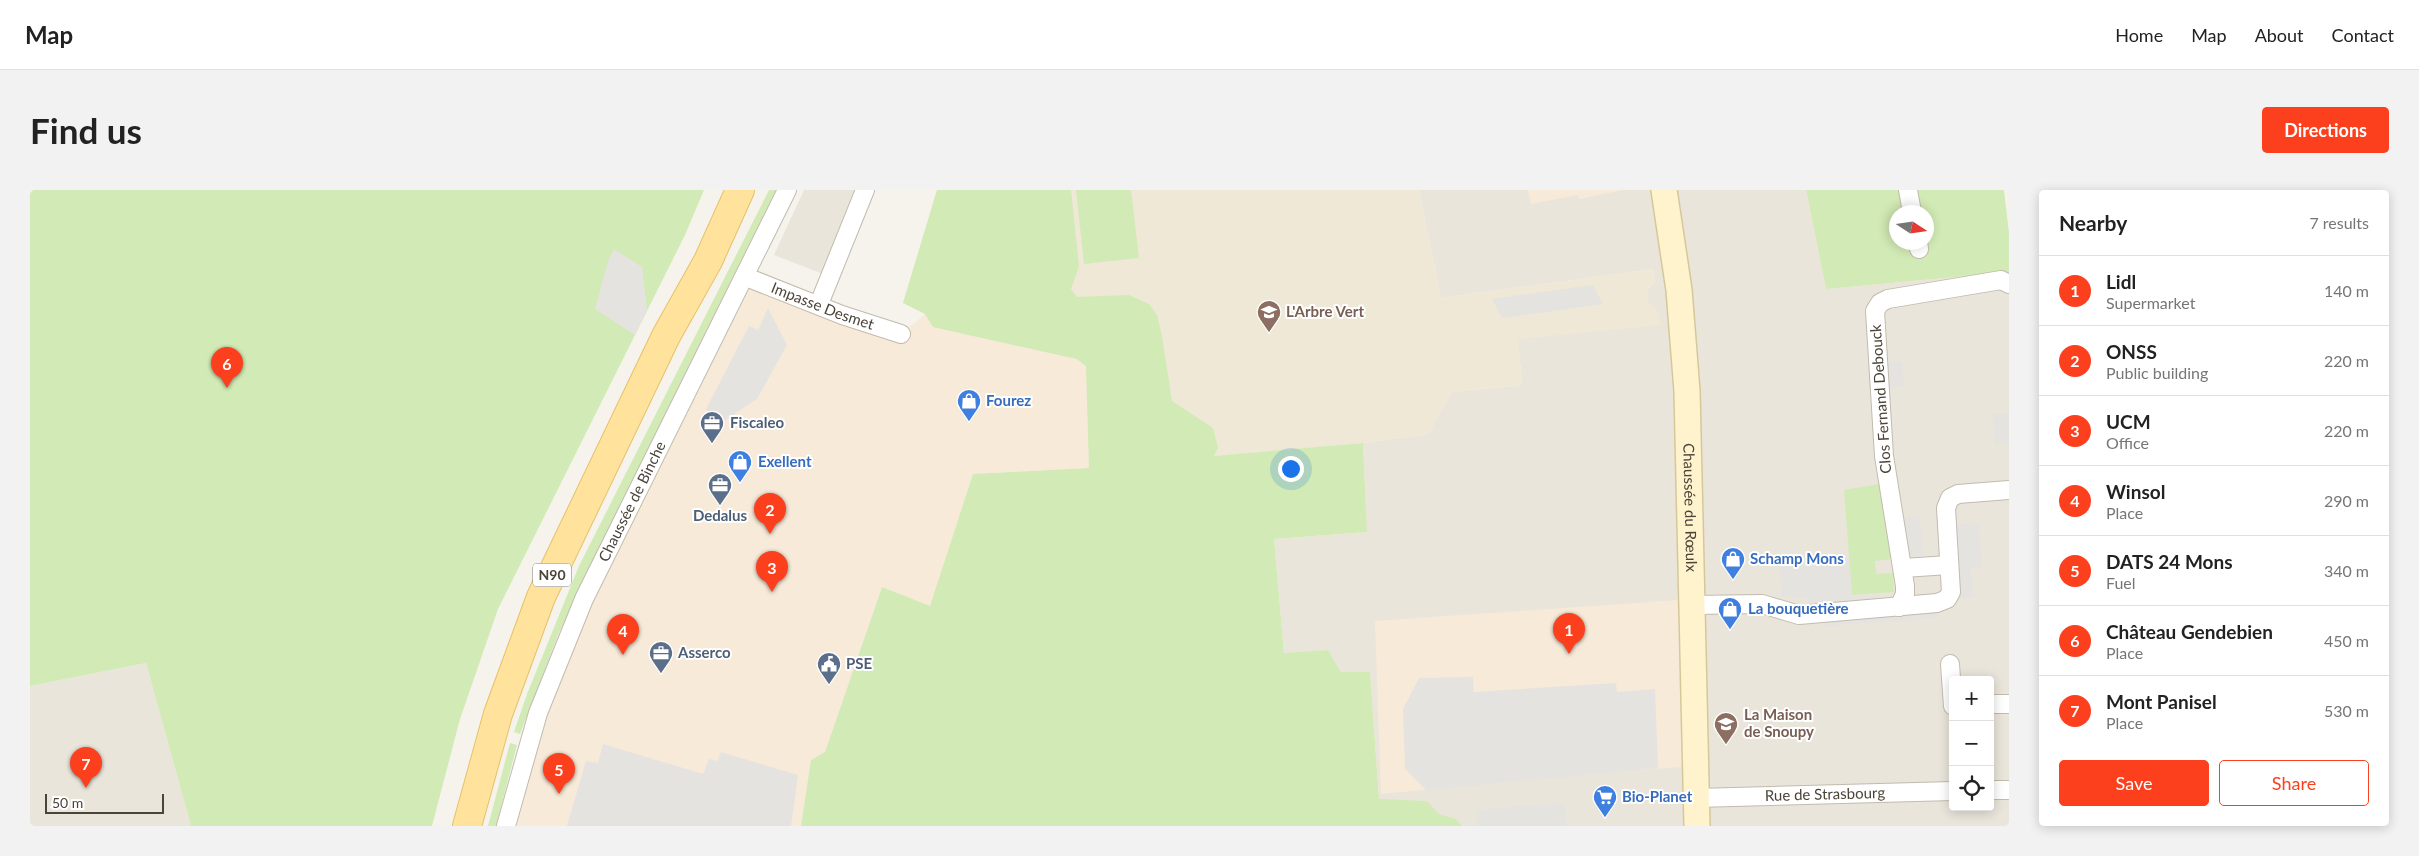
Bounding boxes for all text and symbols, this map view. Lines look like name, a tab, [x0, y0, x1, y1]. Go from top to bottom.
text: Map	[25, 20, 73, 49]
text: Home	[2115, 24, 2163, 46]
text: Map	[2191, 24, 2227, 46]
text: About	[2255, 24, 2304, 46]
text: Contact	[2332, 24, 2394, 46]
button: Directions	[2262, 107, 2389, 153]
text: Find us	[30, 109, 142, 151]
north arrow	[1889, 205, 1934, 250]
text: Nearby	[2059, 210, 2127, 235]
text: 7 results	[2309, 213, 2369, 232]
text: Lidl	[2106, 270, 2136, 293]
street label: Impasse Desmet	[769, 278, 877, 333]
text: 1	[2070, 281, 2080, 300]
text: 140 m	[2324, 281, 2369, 300]
text: Supermarket	[2106, 293, 2195, 312]
school or university icon: L'Arbre Vert	[1256, 299, 1282, 333]
place label: L'Arbre Vert	[1286, 302, 1364, 320]
street label: Clos Fernand Debouck	[1866, 324, 1894, 474]
text: ONSS	[2106, 340, 2157, 363]
pin: 6	[211, 347, 243, 388]
text: 2	[2070, 351, 2080, 370]
text: 220 m	[2324, 351, 2369, 370]
text: Public building	[2106, 363, 2208, 382]
shop icon: Fourez	[956, 388, 982, 422]
place label: Fourez	[986, 391, 1031, 409]
office icon: Fiscaleo	[699, 410, 725, 444]
text: UCM	[2106, 410, 2151, 433]
place label: Fiscaleo	[730, 413, 784, 431]
text: 3	[2070, 421, 2080, 440]
text: 220 m	[2324, 421, 2369, 440]
text: Office	[2106, 433, 2149, 452]
street label: Chaussée de Binche	[594, 438, 669, 564]
street label: Chaussée du Rœulx	[1680, 443, 1701, 573]
shop icon: Exellent	[727, 449, 753, 483]
place label: Exellent	[758, 452, 812, 470]
your location	[1278, 456, 1304, 482]
office icon: Dedalus	[707, 472, 733, 506]
text: Winsol	[2106, 480, 2165, 503]
text: 4	[2070, 491, 2080, 510]
text: 290 m	[2324, 491, 2369, 510]
pin: 2	[754, 493, 786, 534]
text: Place	[2106, 503, 2143, 522]
place label: Dedalus	[693, 506, 748, 524]
shop icon: Schamp Mons	[1720, 546, 1746, 580]
place label: Schamp Mons	[1750, 549, 1844, 567]
text: DATS 24 Mons	[2106, 550, 2233, 573]
pin: 3	[756, 551, 788, 592]
text: 5	[2070, 561, 2080, 580]
text: 340 m	[2324, 561, 2369, 580]
road number: N90	[533, 564, 571, 586]
text: Fuel	[2106, 573, 2136, 592]
shop icon: La bouquetière	[1717, 596, 1743, 630]
place label: La bouquetière	[1748, 599, 1849, 617]
pin: 1	[1553, 613, 1585, 654]
pin: 4	[607, 614, 639, 655]
text: Château Gendebien	[2106, 620, 2273, 643]
text: 6	[2070, 631, 2080, 650]
text: 450 m	[2324, 631, 2369, 650]
office icon: Asserco	[648, 640, 674, 674]
place label: Asserco	[677, 643, 731, 661]
text: Place	[2106, 643, 2143, 662]
public building icon: PSE	[816, 651, 842, 685]
place label: PSE	[846, 654, 873, 672]
map controls	[1949, 676, 1994, 811]
button: +	[1949, 676, 1994, 721]
text: Mont Panisel	[2106, 690, 2217, 713]
text: 7	[2070, 701, 2080, 720]
text: 530 m	[2324, 701, 2369, 720]
place label: La Maison de Snoupy	[1744, 705, 1814, 740]
school or university icon: La Maison de Snoupy	[1713, 711, 1739, 745]
text: Place	[2106, 713, 2143, 732]
button: −	[1949, 721, 1994, 766]
pin: 7	[70, 747, 102, 788]
pin: 5	[543, 753, 575, 794]
button: Save	[2059, 760, 2209, 806]
button: Share	[2219, 760, 2369, 806]
button: locate	[1949, 766, 1994, 811]
street label: Rue de Strasbourg	[1765, 783, 1885, 804]
supermarket icon: Bio-Planet	[1592, 784, 1618, 818]
place label: Bio-Planet	[1622, 787, 1693, 805]
scale bar	[45, 791, 164, 814]
text: 50 m	[52, 794, 83, 811]

